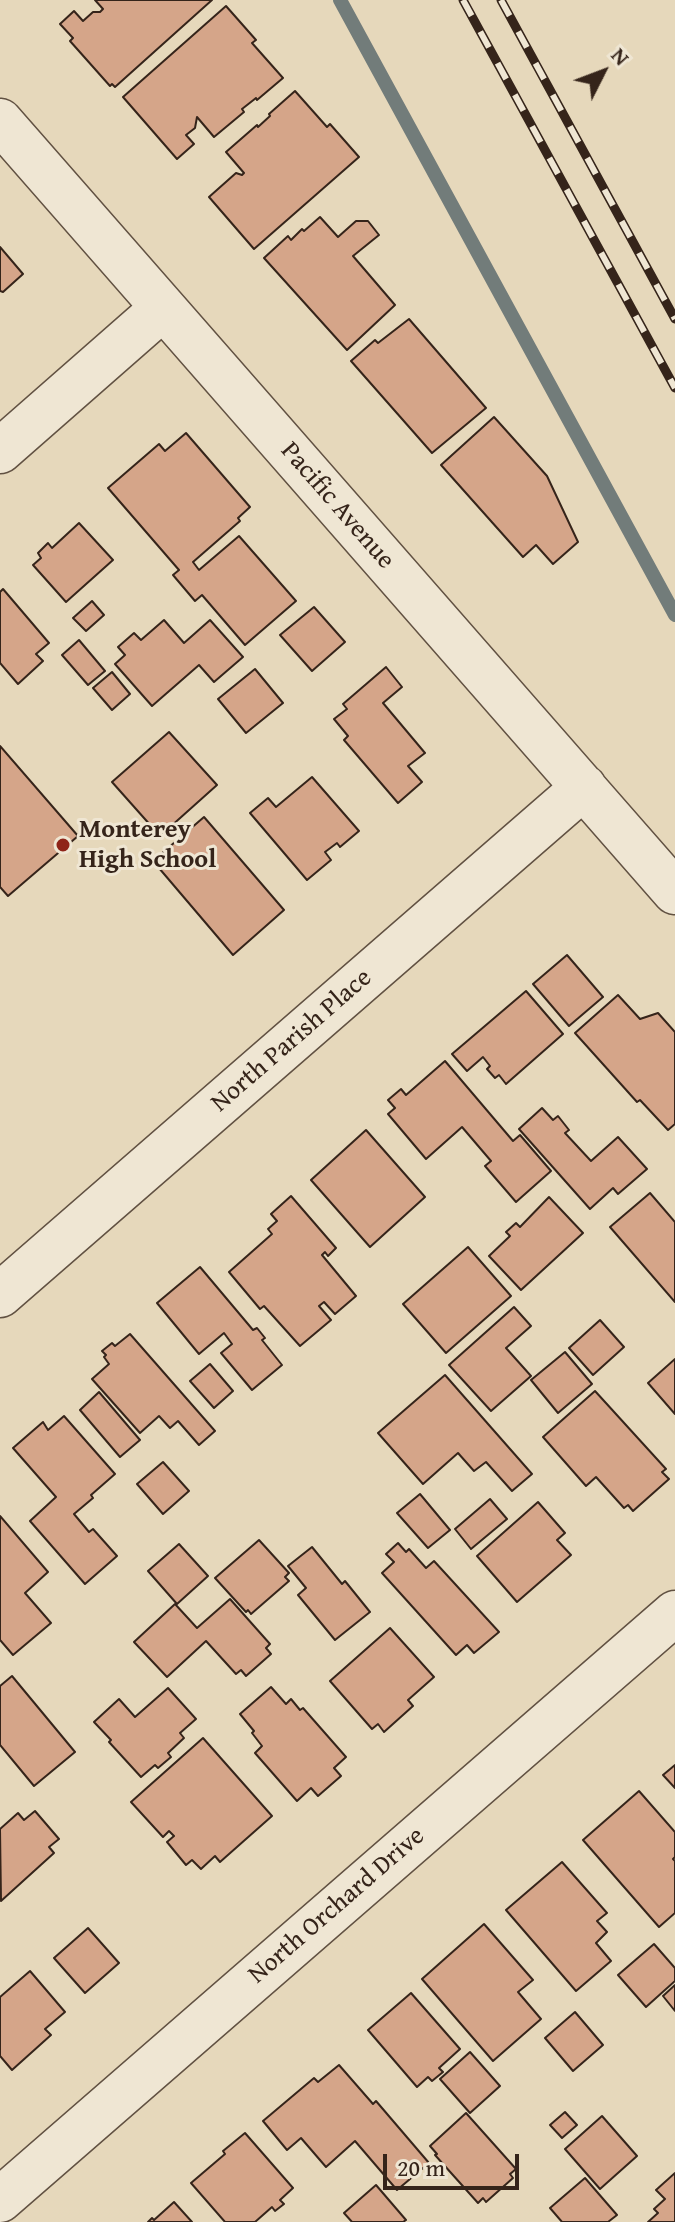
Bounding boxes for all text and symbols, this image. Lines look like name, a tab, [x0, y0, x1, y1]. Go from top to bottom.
north arrow	[563, 32, 643, 112]
text: N	[604, 40, 638, 72]
street label: Pacific Avenue	[273, 436, 401, 576]
place label: Monterey High School	[79, 814, 216, 876]
marker: Monterey High School	[54, 836, 72, 854]
street label: North Parish Place	[205, 963, 379, 1119]
street label: North Orchard Drive	[243, 1821, 431, 1991]
scale bar	[387, 2138, 523, 2188]
text: 20 m	[397, 2150, 445, 2185]

